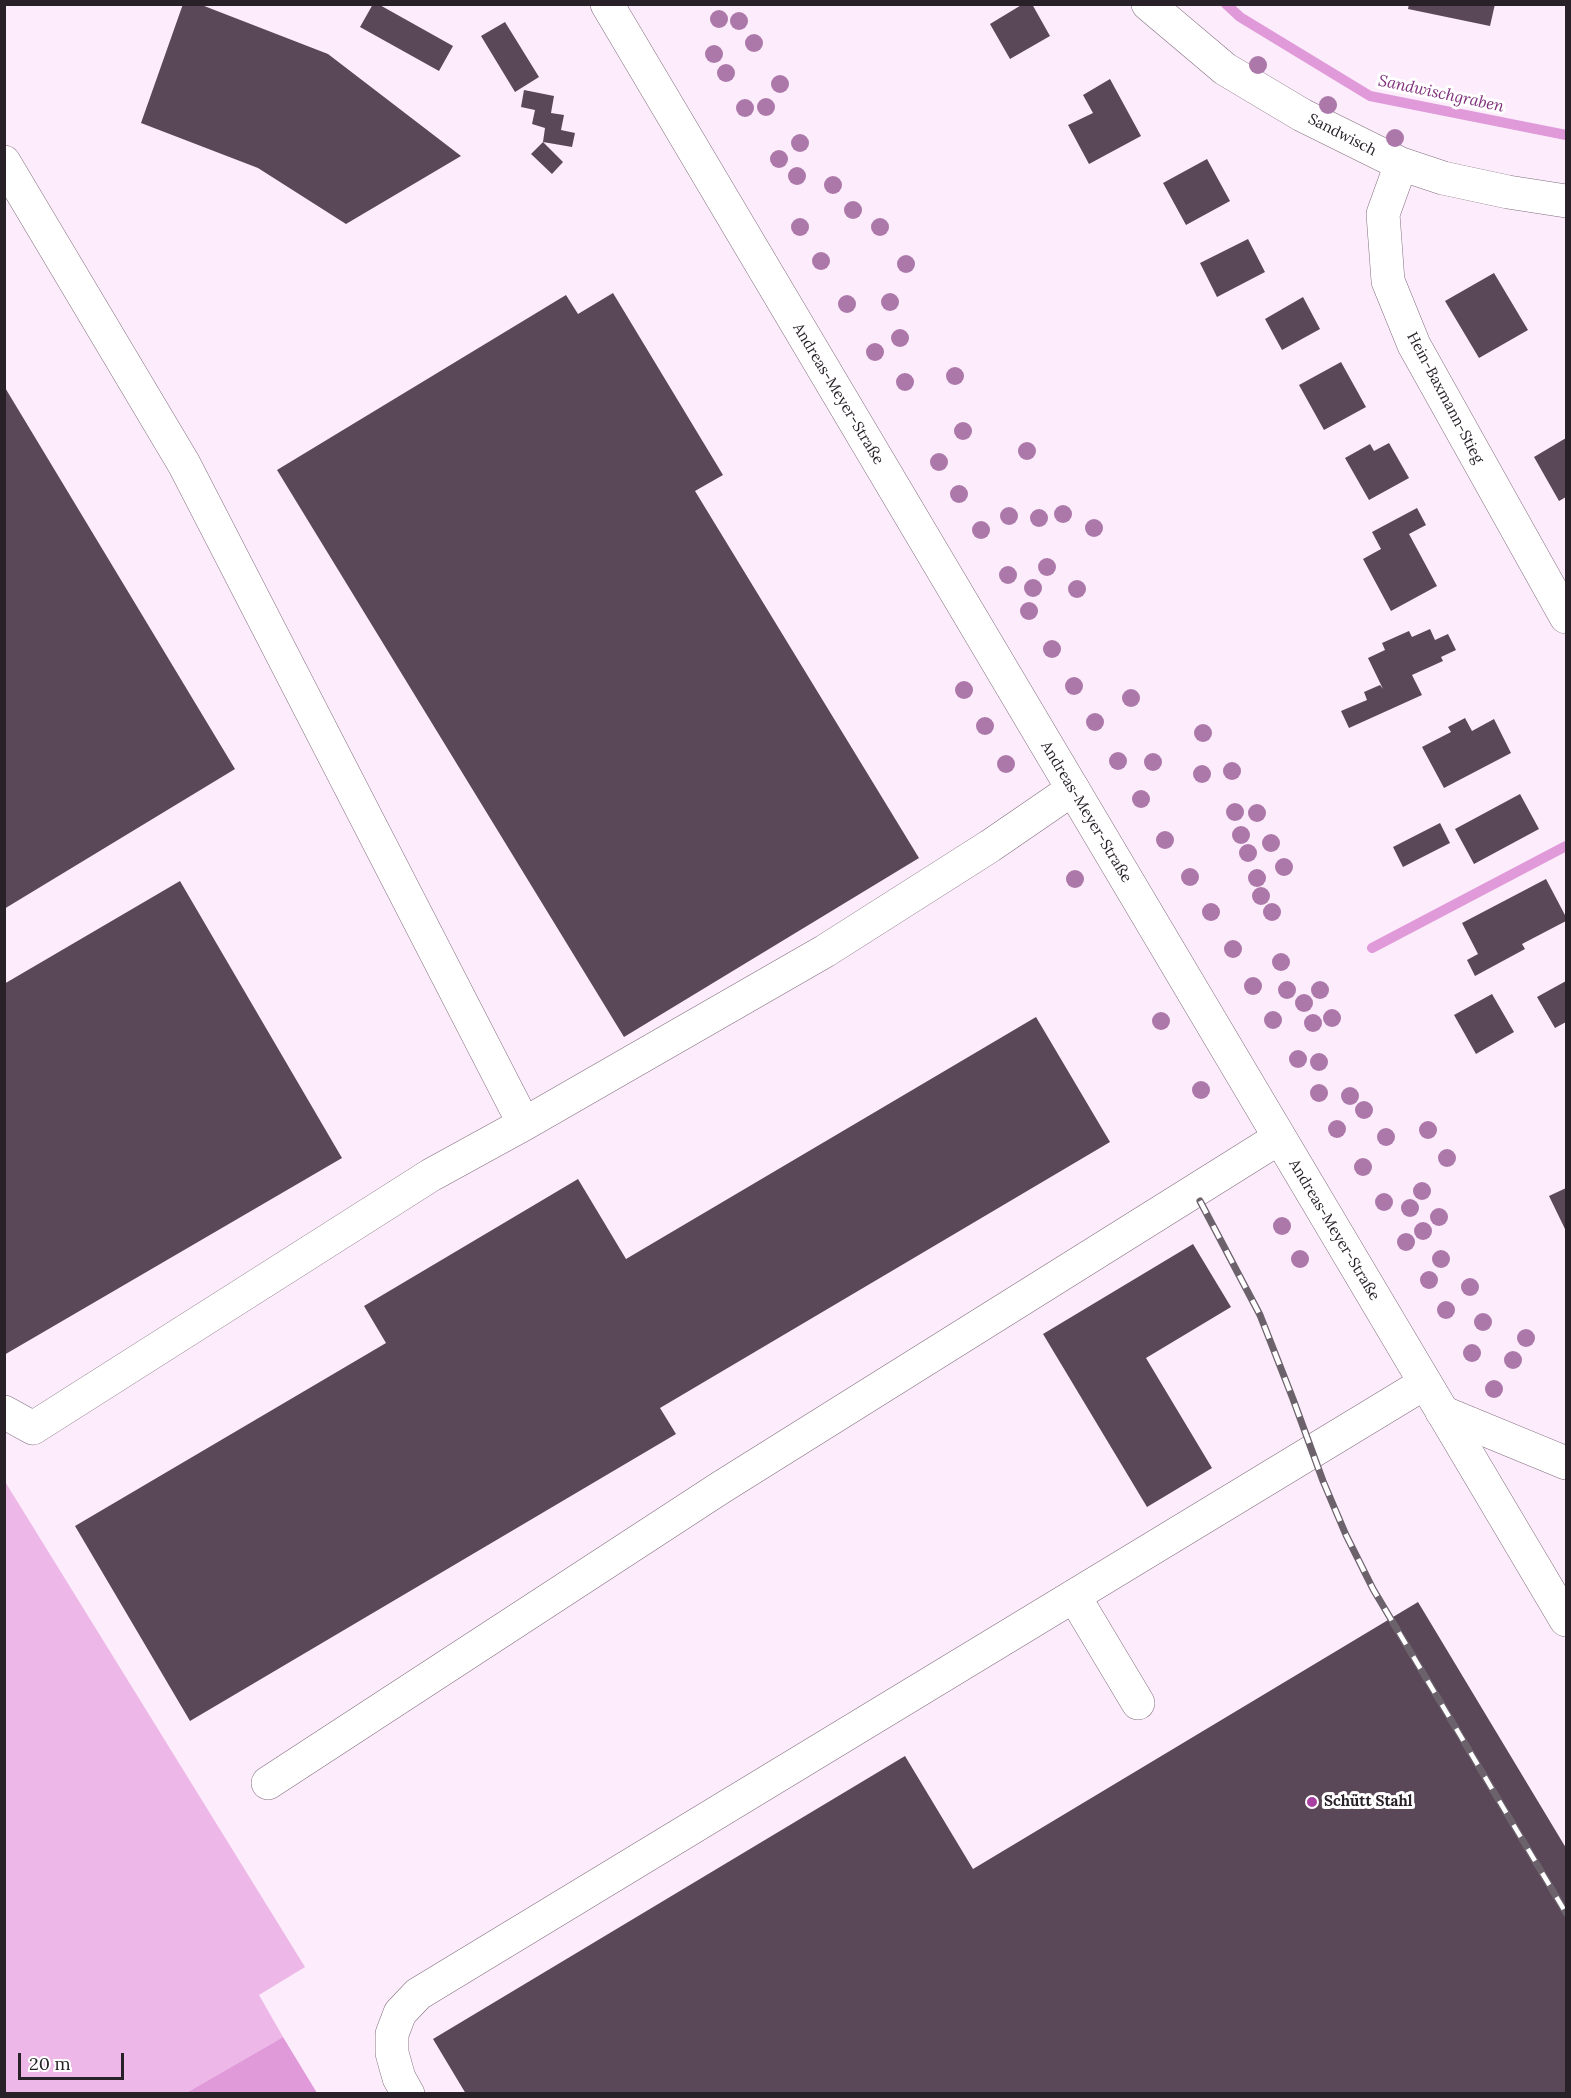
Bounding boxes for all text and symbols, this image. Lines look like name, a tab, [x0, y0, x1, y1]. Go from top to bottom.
water label: Sandwischgraben	[1376, 71, 1506, 117]
street label: Sandwisch	[1305, 110, 1379, 160]
street label: Andreas-Meyer-Straße	[789, 320, 887, 468]
street label: Hein-Baxmann-Stieg	[1403, 329, 1487, 467]
street label: Andreas-Meyer-Straße	[1037, 738, 1135, 886]
street label: Andreas-Meyer-Straße	[1285, 1156, 1383, 1304]
place label: Schütt Stahl	[1324, 1793, 1412, 1811]
marker: Schütt Stahl	[1305, 1795, 1319, 1809]
scale bar	[21, 2041, 128, 2079]
text: 20 m	[29, 2052, 71, 2075]

